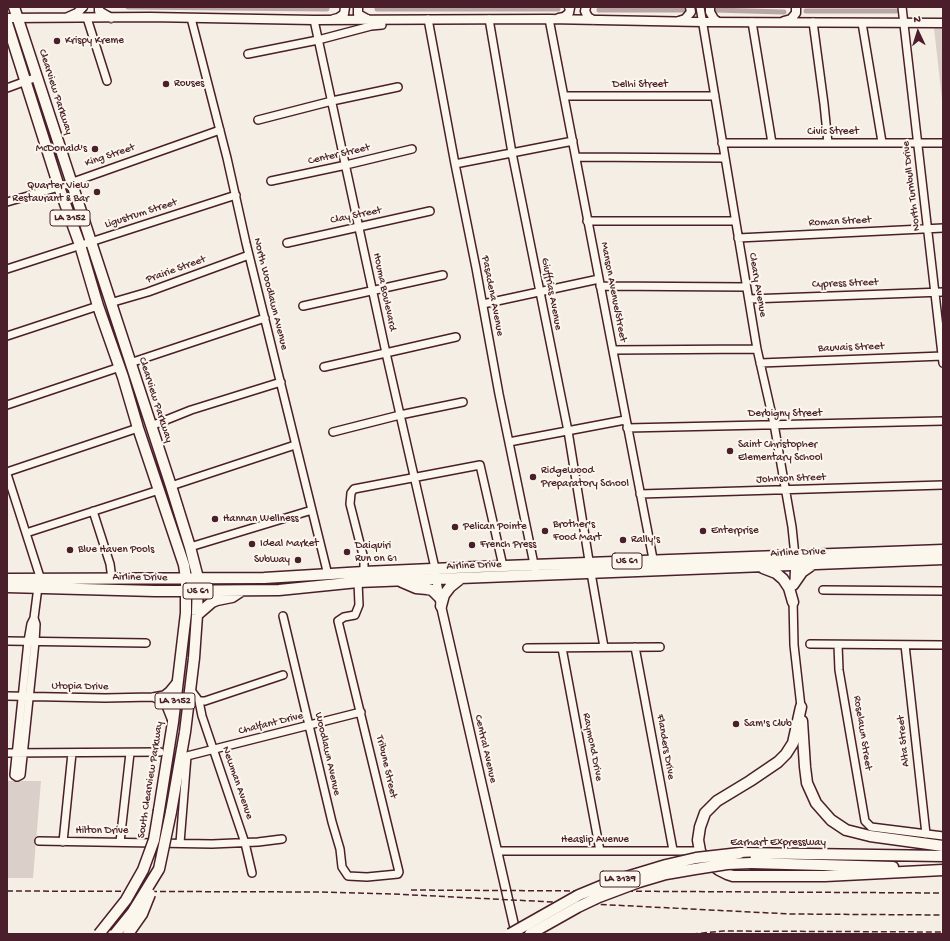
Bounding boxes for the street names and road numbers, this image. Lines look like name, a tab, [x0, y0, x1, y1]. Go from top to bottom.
street label: Clearview Parkway	[35, 48, 75, 136]
street label: Delhi Street	[612, 78, 668, 92]
street label: Civic Street	[807, 125, 859, 139]
street label: North Turnbull Drive	[900, 140, 924, 232]
street label: King Street	[83, 141, 137, 171]
street label: Center Street	[307, 141, 371, 169]
street label: Ligustrum Street	[103, 196, 179, 232]
street label: Clay Street	[329, 204, 383, 228]
road number: LA 3152	[50, 210, 90, 226]
street label: Roman Street	[808, 214, 872, 230]
street label: North Woodlawn Avenue	[250, 237, 290, 351]
street label: Manson Avenue/Street	[597, 241, 629, 343]
street label: Houma Boulevard	[369, 252, 399, 332]
street label: Cleary Avenue	[745, 252, 769, 318]
street label: Prairie Street	[144, 253, 208, 287]
street label: Pasadena Avenue	[478, 255, 506, 337]
street label: Giuffrias Avenue	[538, 257, 564, 331]
street label: Cypress Street	[812, 276, 878, 292]
street label: Bauvais Street	[818, 340, 884, 356]
street label: Clearview Parkway	[135, 356, 175, 444]
street label: Derbigny Street	[748, 407, 822, 421]
street label: Johnson Street	[756, 471, 826, 487]
street label: Airline Drive	[770, 545, 826, 561]
road number: US 61	[612, 553, 642, 569]
street label: Airline Drive	[446, 558, 502, 574]
street label: Airline Drive	[112, 571, 168, 585]
road number: US 61	[183, 583, 213, 599]
street label: Utopia Drive	[51, 680, 109, 694]
road number: LA 3152	[155, 693, 195, 709]
street label: Roselawn Street	[850, 695, 874, 771]
street label: Chalfant Drive	[237, 710, 305, 738]
street label: Woodlawn Avenue	[311, 711, 343, 797]
street label: Raymond Drive	[579, 712, 605, 782]
street label: Flanders Drive	[653, 713, 677, 781]
street label: Central Avenue	[471, 714, 499, 784]
street label: Alta Street	[895, 715, 913, 767]
street label: South Clearview Parkway	[135, 721, 167, 839]
street label: Tribune Street	[372, 734, 400, 800]
street label: Newman Avenue	[218, 745, 256, 821]
street label: Hilton Drive	[75, 824, 129, 838]
street label: Heaslip Avenue	[561, 833, 629, 847]
street label: Earhart Expressway	[730, 836, 826, 850]
road number: LA 3139	[600, 871, 640, 887]

